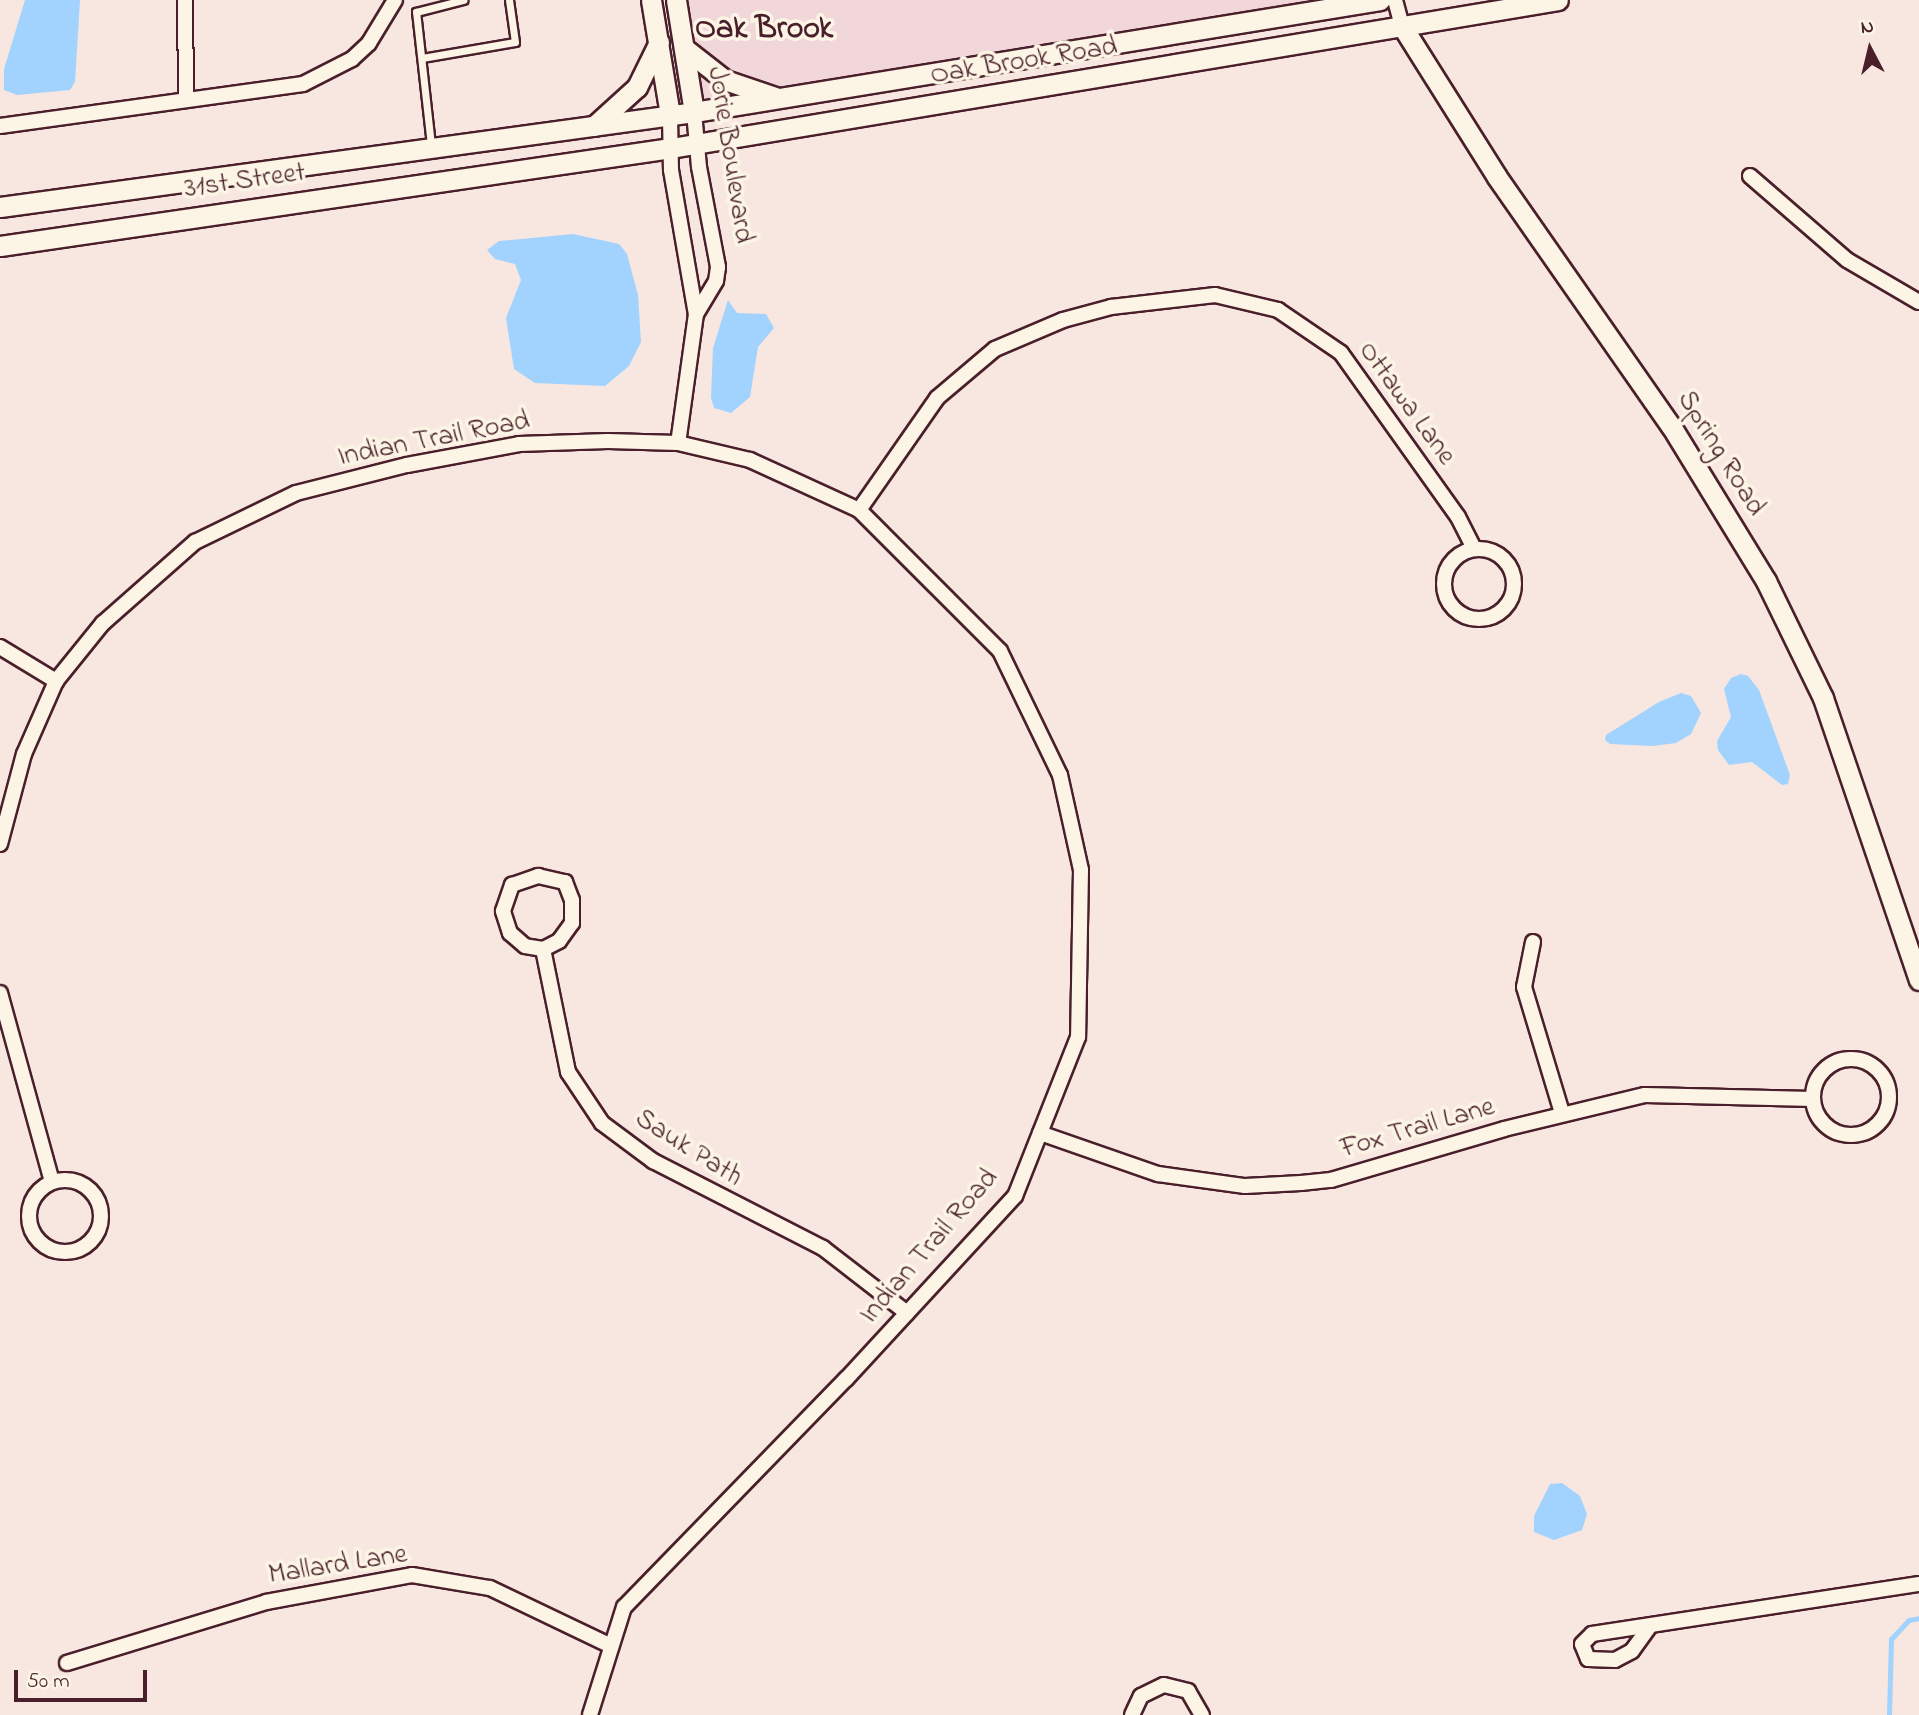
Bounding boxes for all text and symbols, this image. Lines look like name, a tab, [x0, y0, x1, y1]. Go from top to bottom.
district label: Oak Brook	[695, 11, 833, 49]
text: N	[1859, 13, 1875, 42]
north arrow	[1835, 14, 1905, 84]
street label: Oak Brook Road	[928, 31, 1120, 93]
street label: Jorie Boulevard	[698, 64, 760, 246]
street label: 31st Street	[182, 157, 308, 207]
street label: Ottawa Lane	[1350, 336, 1462, 472]
street label: Spring Road	[1668, 385, 1772, 523]
street label: Indian Trail Road	[335, 405, 533, 475]
street label: Fox Trail Lane	[1337, 1091, 1499, 1167]
street label: Sauk Path	[628, 1103, 748, 1195]
street label: Indian Trail Road	[853, 1163, 1007, 1331]
street label: Mallard Lane	[266, 1538, 410, 1594]
scale bar	[18, 1656, 150, 1700]
text: 50 m	[27, 1667, 70, 1697]

